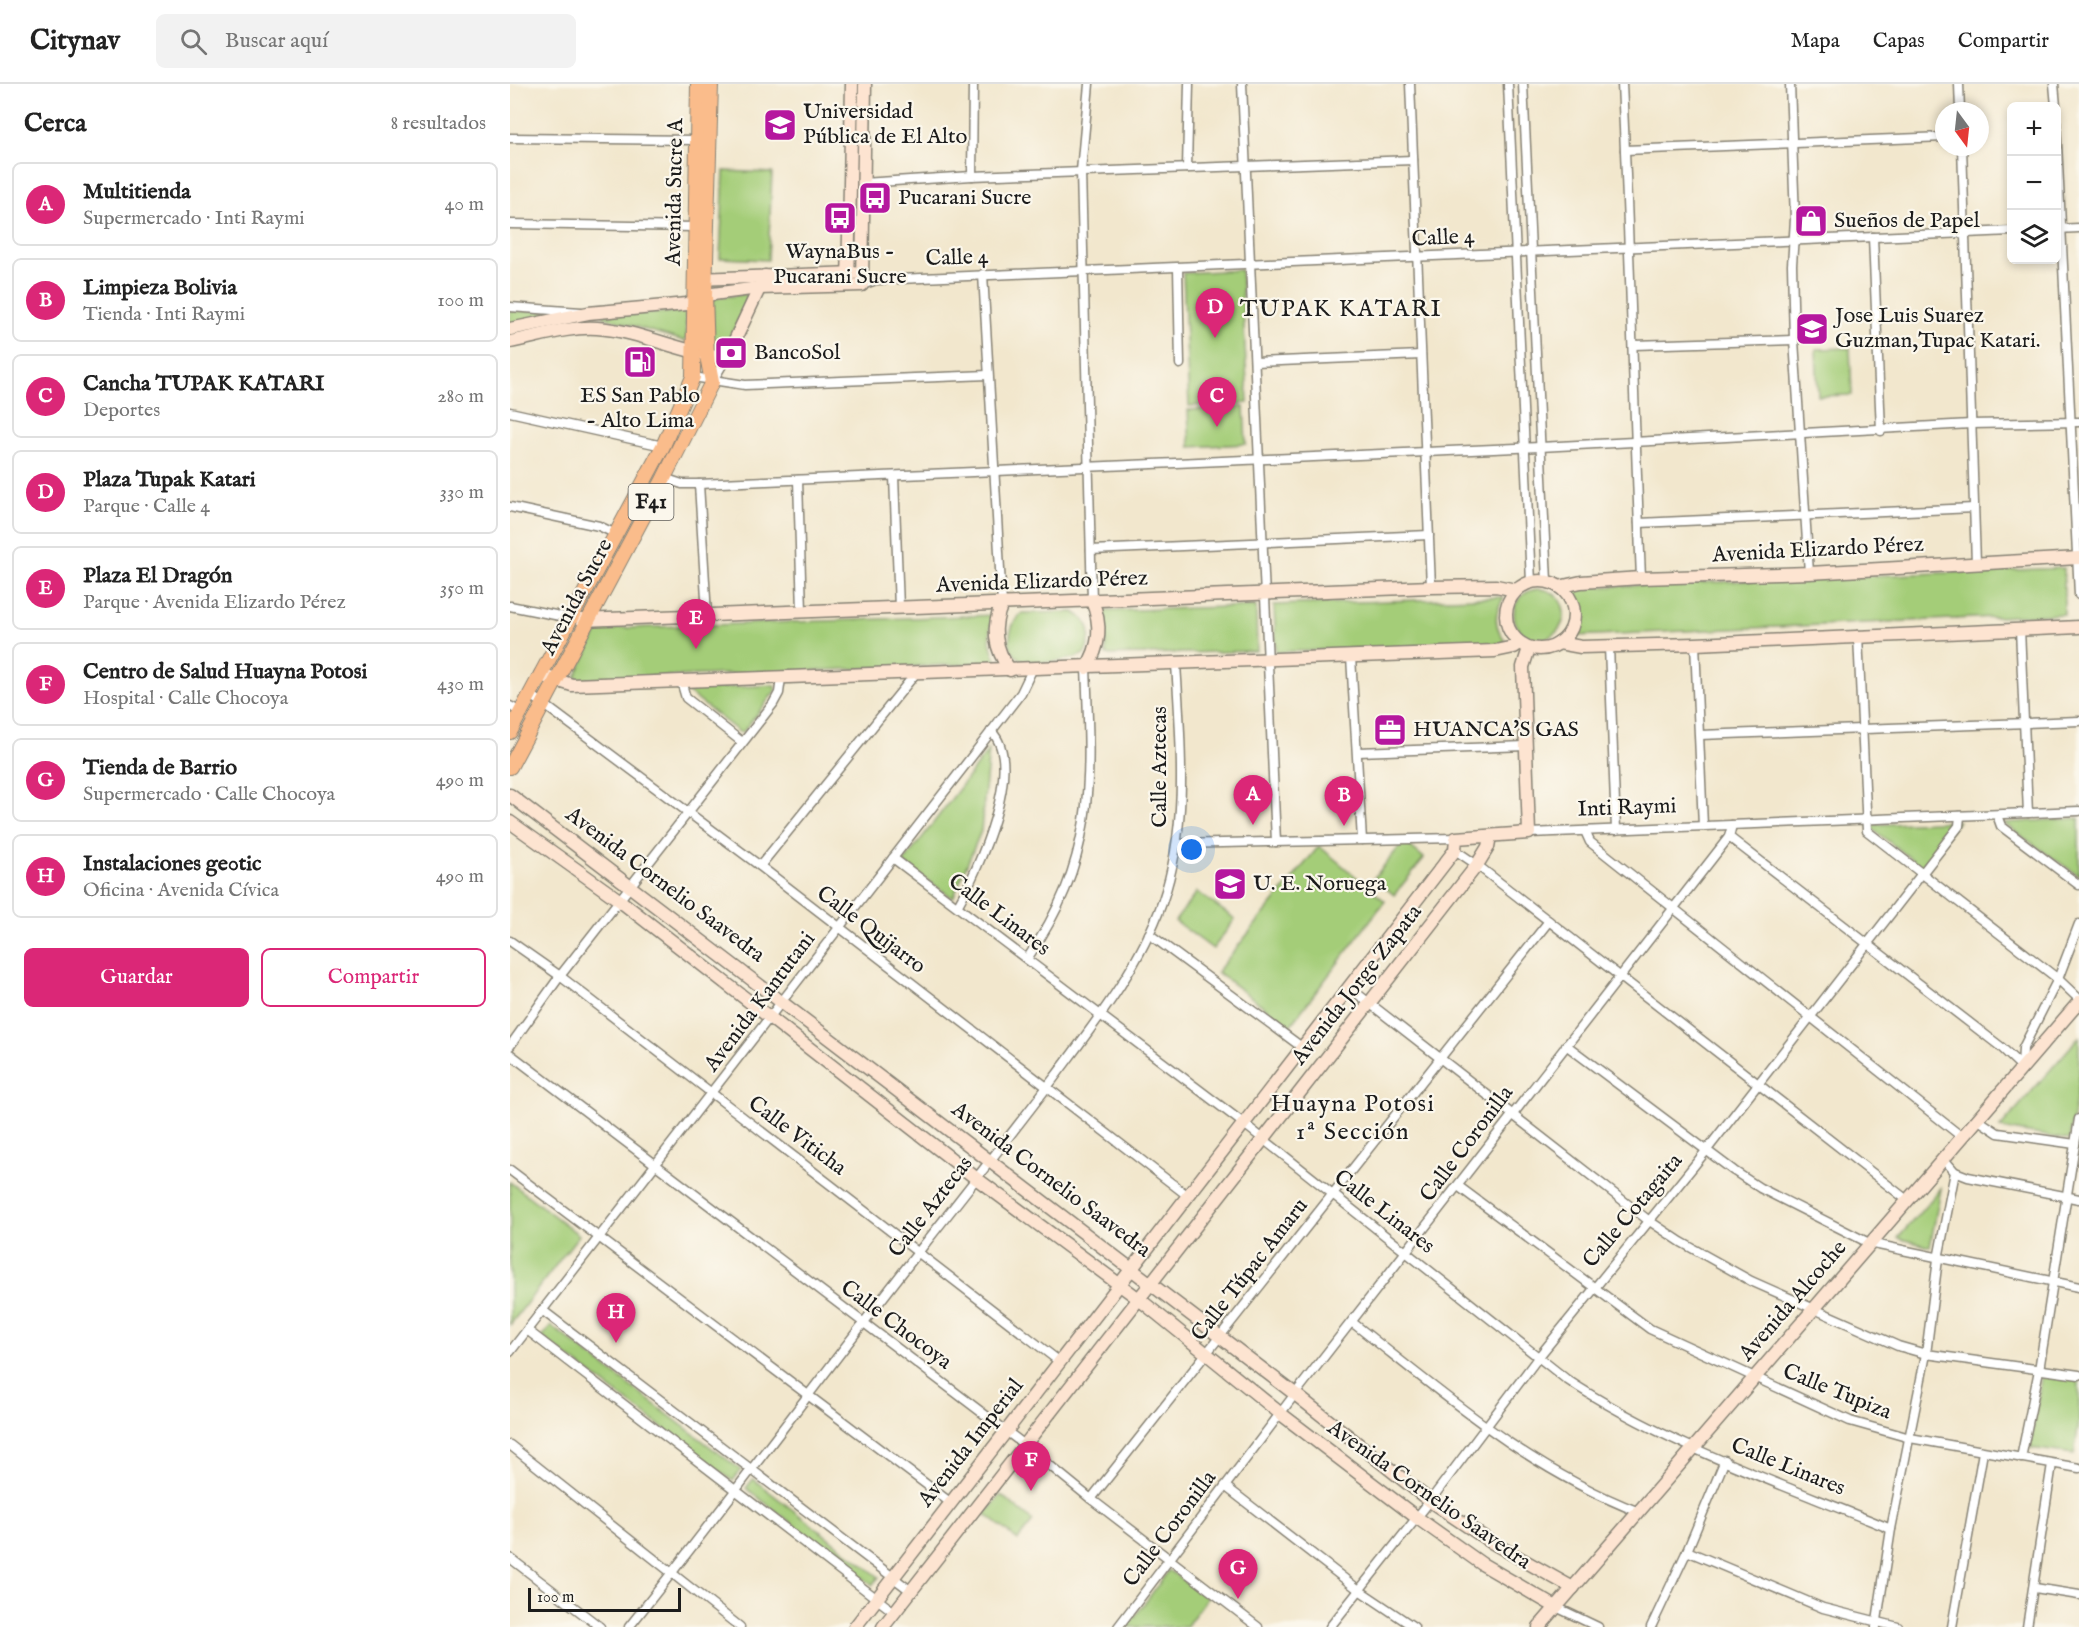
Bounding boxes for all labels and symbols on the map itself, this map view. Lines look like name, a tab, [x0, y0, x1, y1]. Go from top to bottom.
place label: Universidad Pública de El Alto	[803, 98, 967, 151]
north arrow	[1935, 102, 1989, 156]
school or university icon: Universidad Pública de El Alto	[762, 107, 798, 143]
street label: Avenida Sucre A	[660, 117, 690, 267]
bus stop icon: Pucarani Sucre	[857, 180, 893, 216]
place label: Pucarani Sucre	[898, 184, 1031, 212]
bus stop icon: WaynaBus - Pucarani Sucre	[822, 200, 858, 236]
shop icon: Sueños de Papel	[1793, 203, 1829, 239]
place label: Sueños de Papel	[1834, 207, 1980, 235]
street label: Calle 4	[1411, 222, 1475, 254]
place label: WaynaBus - Pucarani Sucre	[773, 238, 907, 291]
street label: Calle 4	[925, 243, 989, 273]
pin: D	[1196, 288, 1234, 338]
district label: TUPAK KATARI	[1240, 294, 1442, 325]
place label: Jose Luis Suarez Guzman,Tupac Katari.	[1832, 302, 2041, 355]
school or university icon: Jose Luis Suarez Guzman,Tupac Katari.	[1794, 311, 1830, 347]
bank icon: BancoSol	[713, 335, 749, 371]
place label: BancoSol	[754, 339, 840, 367]
fuel station icon: ES San Pablo - Alto Lima	[622, 344, 658, 380]
pin: C	[1198, 378, 1236, 427]
place label: ES San Pablo - Alto Lima	[580, 382, 700, 435]
road number: F41	[628, 484, 674, 520]
street label: Avenida Elizardo Pérez	[1710, 530, 1925, 570]
street label: Avenida Sucre	[534, 534, 619, 661]
street label: Avenida Elizardo Pérez	[935, 564, 1148, 600]
pin: E	[676, 600, 716, 649]
street label: Calle Aztecas	[1146, 706, 1174, 828]
office icon: HUANCA'S GAS	[1372, 712, 1408, 748]
place label: HUANCA'S GAS	[1413, 716, 1579, 744]
pin: A	[1234, 776, 1272, 825]
pin: B	[1324, 776, 1364, 826]
street label: Inti Raymi	[1577, 792, 1677, 824]
street label: Avenida Cornelio Saavedra	[559, 800, 771, 969]
your location	[1177, 835, 1206, 864]
school or university icon: U. E. Noruega	[1212, 866, 1248, 902]
street label: Calle Linares	[942, 867, 1056, 963]
place label: U. E. Noruega	[1253, 870, 1387, 898]
street label: Calle Quijarro	[811, 880, 931, 980]
street label: Avenida Jorge Zapata	[1285, 899, 1429, 1072]
street label: Avenida Kantutani	[698, 926, 822, 1078]
street label: Calle Coronilla	[1414, 1080, 1520, 1208]
district label: Huayna Potosi 1ª Sección	[1271, 1089, 1435, 1148]
street label: Calle Viticha	[742, 1090, 852, 1182]
street label: Avenida Cornelio Saavedra	[945, 1095, 1157, 1264]
street label: Calle Cotagaita	[1577, 1148, 1689, 1274]
street label: Calle Aztecas	[883, 1151, 979, 1263]
street label: Calle Linares	[1328, 1164, 1440, 1260]
street label: Calle Túpac Amaru	[1185, 1193, 1315, 1347]
street label: Avenida Alcoche	[1732, 1235, 1853, 1368]
street label: Calle Chocoya	[835, 1274, 958, 1376]
pin: H	[596, 1294, 636, 1343]
street label: Calle Tupiza	[1778, 1357, 1896, 1427]
street label: Avenida Imperial	[911, 1373, 1030, 1514]
street label: Avenida Cornelio Saavedra	[1321, 1413, 1537, 1576]
street label: Calle Linares	[1727, 1431, 1849, 1503]
pin: F	[1012, 1442, 1050, 1491]
street label: Calle Coronilla	[1117, 1465, 1223, 1593]
pin: G	[1218, 1550, 1258, 1599]
scale bar	[528, 1585, 681, 1612]

